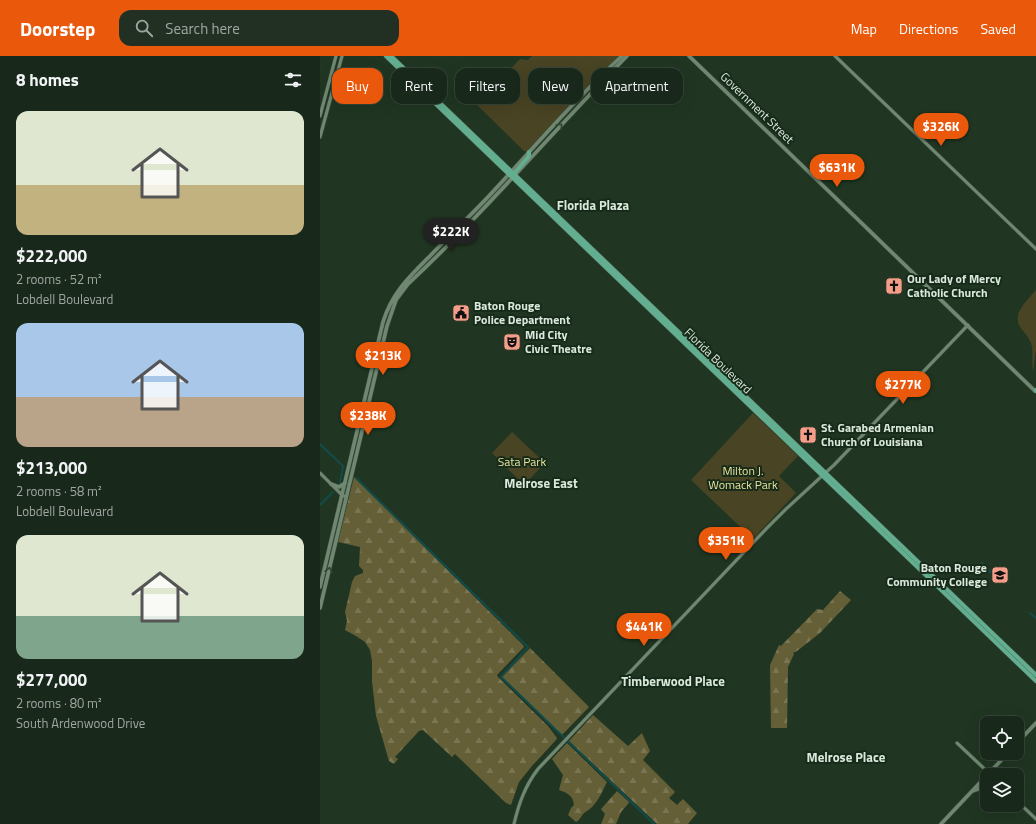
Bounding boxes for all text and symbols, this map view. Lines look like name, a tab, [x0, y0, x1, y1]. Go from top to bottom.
search box	[119, 10, 399, 46]
text: Doorstep	[20, 14, 95, 43]
icon: search	[133, 17, 155, 39]
text: Search here	[165, 17, 240, 40]
text: Map	[851, 18, 877, 39]
text: Directions	[899, 18, 958, 39]
text: Saved	[980, 18, 1016, 39]
text: 8 homes	[16, 67, 79, 93]
street label: Government Street	[716, 67, 799, 148]
chip: Buy	[332, 68, 383, 104]
chip: Rent	[391, 68, 447, 104]
chip: Filters	[455, 68, 520, 104]
chip: New	[528, 68, 583, 104]
chip: Apartment	[591, 68, 683, 104]
icon: filters	[282, 69, 304, 91]
pin: $326K	[913, 113, 969, 147]
text: $326K	[923, 116, 959, 136]
one-way arrow	[555, 123, 563, 131]
icon: home	[124, 137, 196, 209]
pin: $631K	[809, 154, 865, 188]
text: $631K	[819, 157, 855, 177]
district label: Florida Plaza	[557, 195, 630, 215]
pin: $222K	[423, 218, 479, 252]
text: $222K	[433, 221, 469, 241]
text: $222,000	[16, 243, 87, 269]
text: 2 rooms · 52 m²	[16, 269, 102, 289]
place label: Our Lady of Mercy Catholic Church	[907, 269, 1001, 302]
church icon: Our Lady of Mercy Catholic Church	[884, 276, 904, 296]
text: Lobdell Boulevard	[16, 289, 113, 309]
place label: Baton Rouge Police Department	[474, 296, 571, 329]
public building icon: Baton Rouge Police Department	[451, 303, 471, 323]
street label: Florida Boulevard	[680, 323, 757, 398]
place label: Mid City Civic Theatre	[525, 325, 592, 358]
theatre icon: Mid City Civic Theatre	[502, 332, 522, 352]
pin: $213K	[355, 342, 411, 376]
text: $213K	[365, 345, 401, 365]
icon: home	[124, 349, 196, 421]
pin: $277K	[875, 371, 931, 405]
text: $277K	[885, 374, 921, 394]
pin: $238K	[340, 402, 396, 436]
text: $238K	[350, 405, 386, 425]
place label: St. Garabed Armenian Church of Louisiana	[821, 418, 934, 451]
church icon: St. Garabed Armenian Church of Louisiana	[798, 425, 818, 445]
park label: Sata Park	[498, 452, 546, 471]
text: $213,000	[16, 455, 87, 481]
park label: Milton J. Womack Park	[708, 461, 778, 494]
district label: Melrose East	[504, 473, 578, 493]
text: 2 rooms · 58 m²	[16, 481, 102, 501]
text: Lobdell Boulevard	[16, 501, 113, 521]
pin: $351K	[698, 527, 754, 561]
text: $351K	[708, 530, 744, 550]
place label: Baton Rouge Community College	[887, 558, 987, 591]
icon: home	[124, 561, 196, 633]
school or university icon: Baton Rouge Community College	[990, 565, 1010, 585]
one-way arrow	[324, 567, 333, 574]
pin: $441K	[616, 613, 672, 647]
text: $441K	[626, 616, 662, 636]
text: $277,000	[16, 667, 87, 693]
district label: Timberwood Place	[621, 671, 725, 691]
text: 2 rooms · 80 m²	[16, 693, 102, 713]
text: South Ardenwood Drive	[16, 713, 145, 733]
map controls	[980, 716, 1024, 812]
button: locate	[980, 716, 1024, 760]
district label: Melrose Place	[807, 747, 886, 767]
button: layers	[980, 768, 1024, 812]

